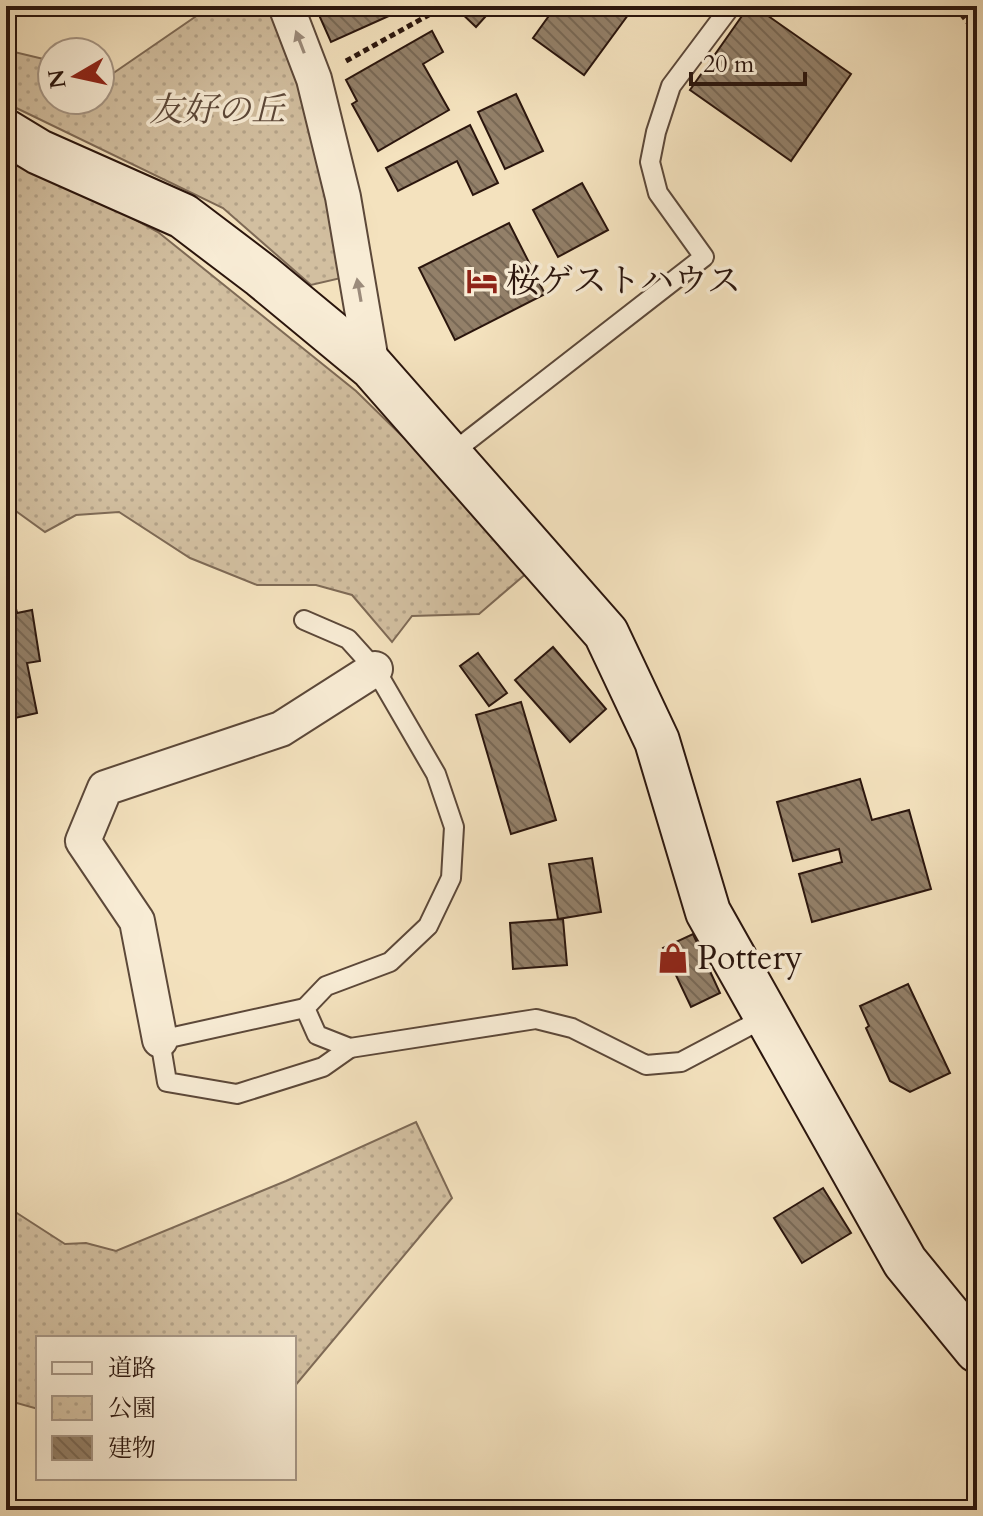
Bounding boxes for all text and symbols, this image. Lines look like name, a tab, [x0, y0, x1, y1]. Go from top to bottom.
one-way arrow	[293, 30, 306, 54]
north arrow	[36, 36, 116, 116]
scale bar	[691, 36, 805, 86]
text: 20 m	[703, 48, 755, 81]
text: N	[41, 67, 74, 91]
park label: 友好の丘	[149, 87, 287, 133]
place label: 桜ゲストハウス	[506, 258, 741, 304]
hotel icon: 桜ゲストハウス	[465, 264, 499, 298]
one-way arrow	[352, 278, 364, 303]
place label: Pottery	[697, 935, 803, 981]
shop icon: Pottery	[656, 941, 690, 975]
legend	[36, 1336, 296, 1480]
text: 道路	[108, 1352, 156, 1385]
text: 公園	[108, 1392, 156, 1425]
text: 建物	[108, 1432, 156, 1465]

